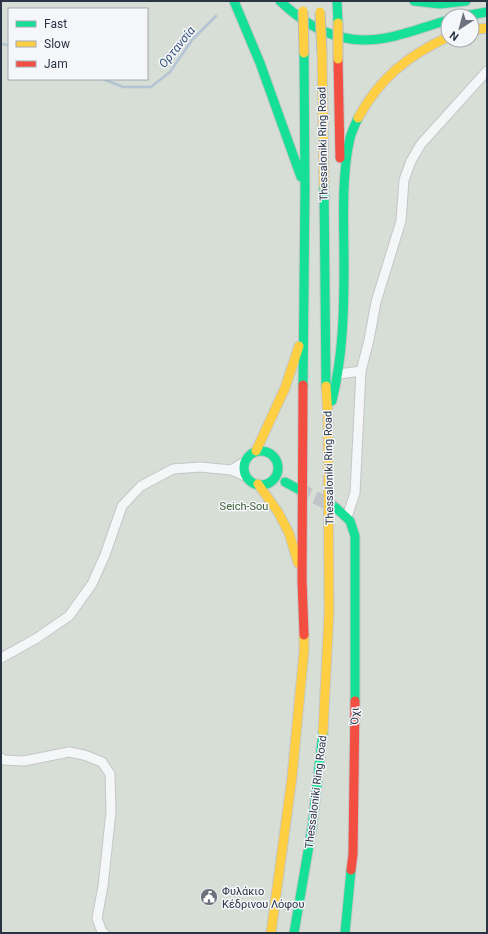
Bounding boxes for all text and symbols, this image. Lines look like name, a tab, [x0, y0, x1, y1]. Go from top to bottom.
legend	[8, 8, 148, 80]
north arrow	[440, 8, 480, 48]
text: Fast	[44, 17, 67, 31]
water label: Ορτανσία	[156, 23, 198, 71]
text: N	[447, 28, 461, 43]
text: Slow	[44, 37, 70, 51]
text: Jam	[44, 57, 68, 71]
street label: Thessaloniki Ring Road	[316, 87, 330, 201]
street label: Thessaloniki Ring Road	[322, 411, 336, 525]
park label: Seich-Sou	[220, 500, 268, 513]
street label: Όχι	[348, 707, 362, 726]
street label: Thessaloniki Ring Road	[303, 735, 329, 849]
place label: Φυλάκιο Κέδρινου Λόφου	[222, 885, 304, 911]
public building icon: Φυλάκιο Κέδρινου Λόφου	[199, 887, 219, 907]

